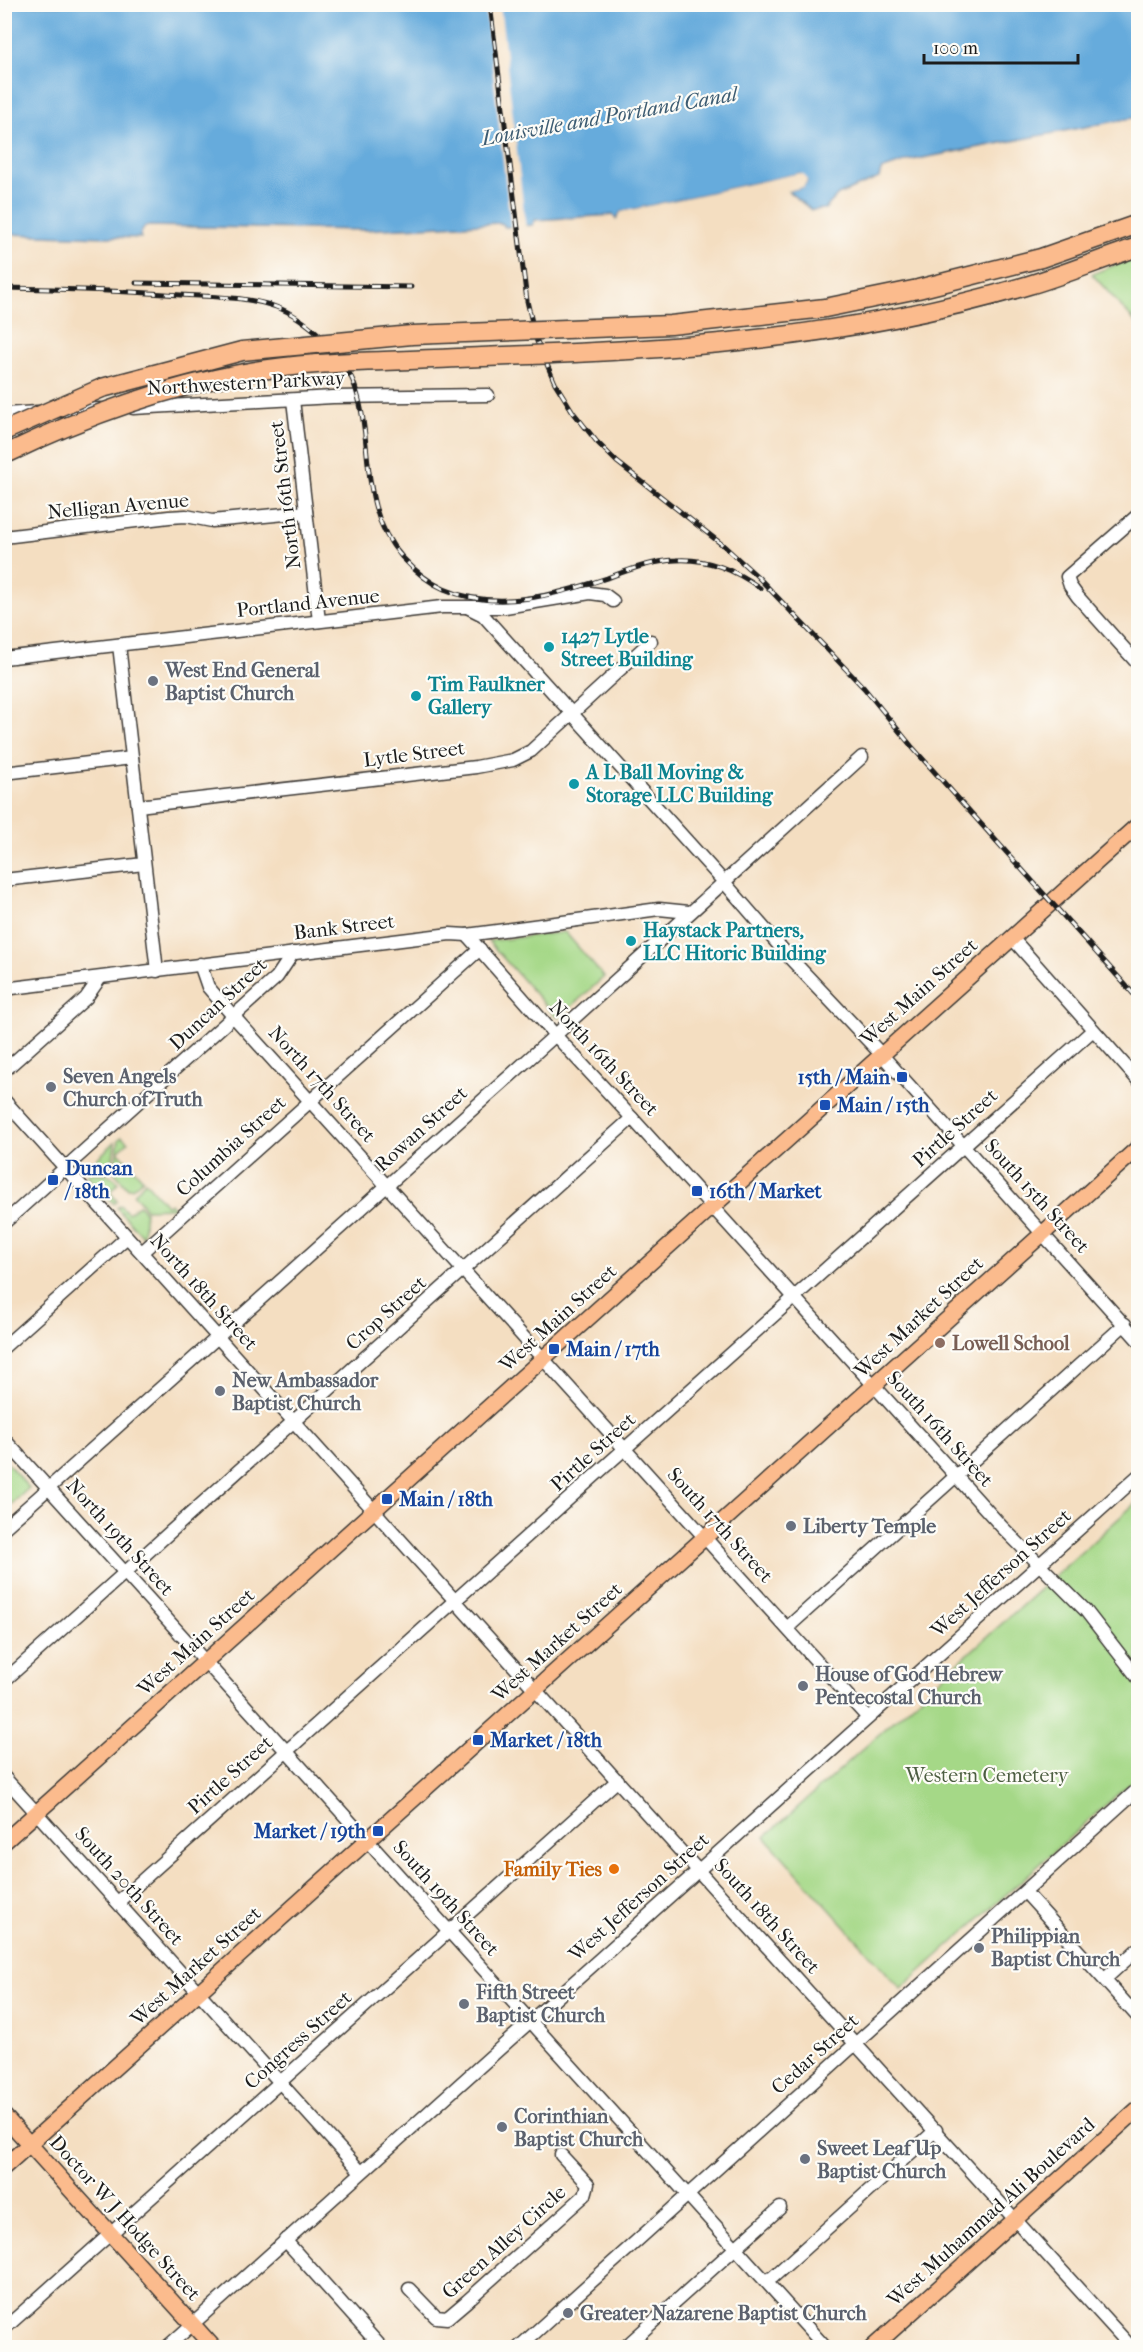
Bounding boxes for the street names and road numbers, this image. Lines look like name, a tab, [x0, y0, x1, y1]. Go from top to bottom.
street label: Northwestern Parkway	[146, 366, 347, 400]
street label: North 16th Street	[264, 419, 306, 571]
street label: Nelligan Avenue	[46, 488, 190, 524]
street label: Portland Avenue	[235, 584, 381, 622]
street label: Lytle Street	[362, 736, 466, 772]
street label: Bank Street	[292, 909, 396, 945]
street label: West Main Street	[855, 934, 982, 1051]
street label: Duncan Street	[165, 953, 271, 1055]
street label: North 16th Street	[545, 996, 663, 1120]
street label: North 17th Street	[264, 1021, 380, 1147]
street label: Rowan Street	[370, 1081, 472, 1177]
street label: Pirtle Street	[908, 1084, 1002, 1172]
street label: Columbia Street	[172, 1091, 290, 1201]
street label: South 15th Street	[980, 1134, 1094, 1258]
street label: North 18th Street	[146, 1229, 262, 1355]
street label: West Market Street	[849, 1252, 988, 1383]
street label: West Main Street	[494, 1260, 621, 1377]
street label: Crop Street	[341, 1271, 431, 1355]
street label: South 16th Street	[882, 1366, 998, 1492]
street label: Pirtle Street	[546, 1408, 640, 1496]
street label: South 17th Street	[662, 1463, 778, 1587]
street label: North 19th Street	[62, 1474, 178, 1600]
street label: West Jefferson Street	[926, 1504, 1076, 1643]
street label: West Market Street	[487, 1578, 627, 1707]
street label: West Main Street	[132, 1584, 259, 1701]
street label: Pirtle Street	[183, 1731, 277, 1819]
street label: South 20th Street	[70, 1822, 188, 1950]
street label: West Jefferson Street	[564, 1828, 714, 1967]
street label: South 19th Street	[388, 1836, 504, 1960]
street label: South 18th Street	[709, 1854, 825, 1978]
street label: West Market Street	[126, 1902, 266, 2031]
street label: Congress Street	[240, 1986, 356, 2094]
street label: Cedar Street	[767, 2009, 863, 2099]
street label: West Muhammad Ali Boulevard	[882, 2112, 1100, 2312]
street label: Doctor W J Hodge Street	[45, 2131, 205, 2305]
street label: Green Alley Circle	[437, 2180, 571, 2304]

